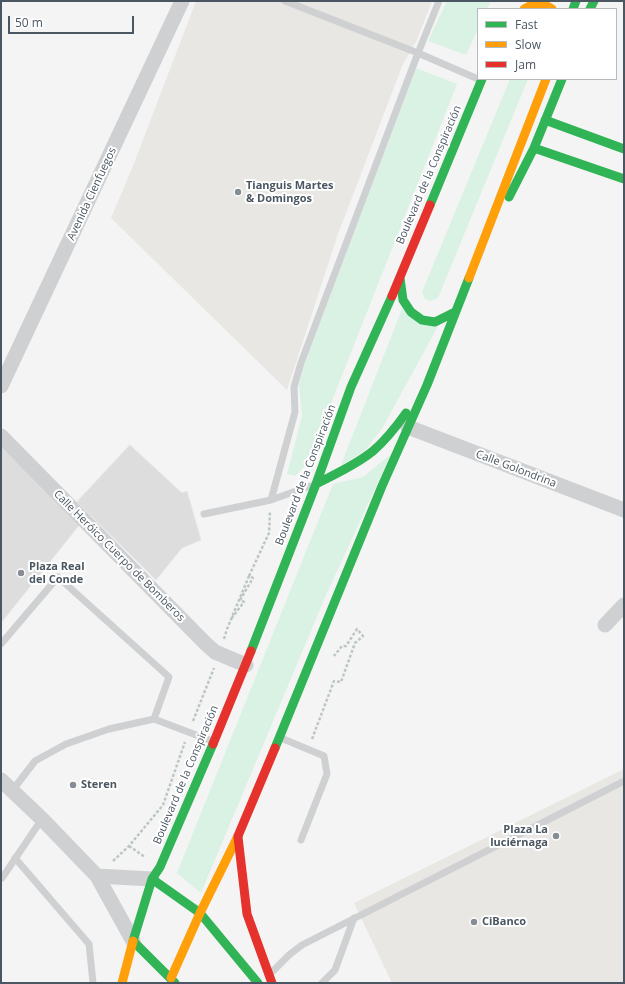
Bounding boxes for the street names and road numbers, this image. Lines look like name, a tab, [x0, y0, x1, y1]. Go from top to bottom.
street label: Boulevard de la Conspiración	[394, 104, 464, 246]
street label: Avenida Cienfuegos	[65, 145, 119, 243]
street label: Boulevard de la Conspiración	[273, 403, 339, 547]
street label: Calle Golondrina	[474, 448, 558, 490]
street label: Calle Heróico Cuerpo de Bomberos	[51, 488, 187, 624]
street label: Boulevard de la Conspiración	[151, 704, 221, 846]

